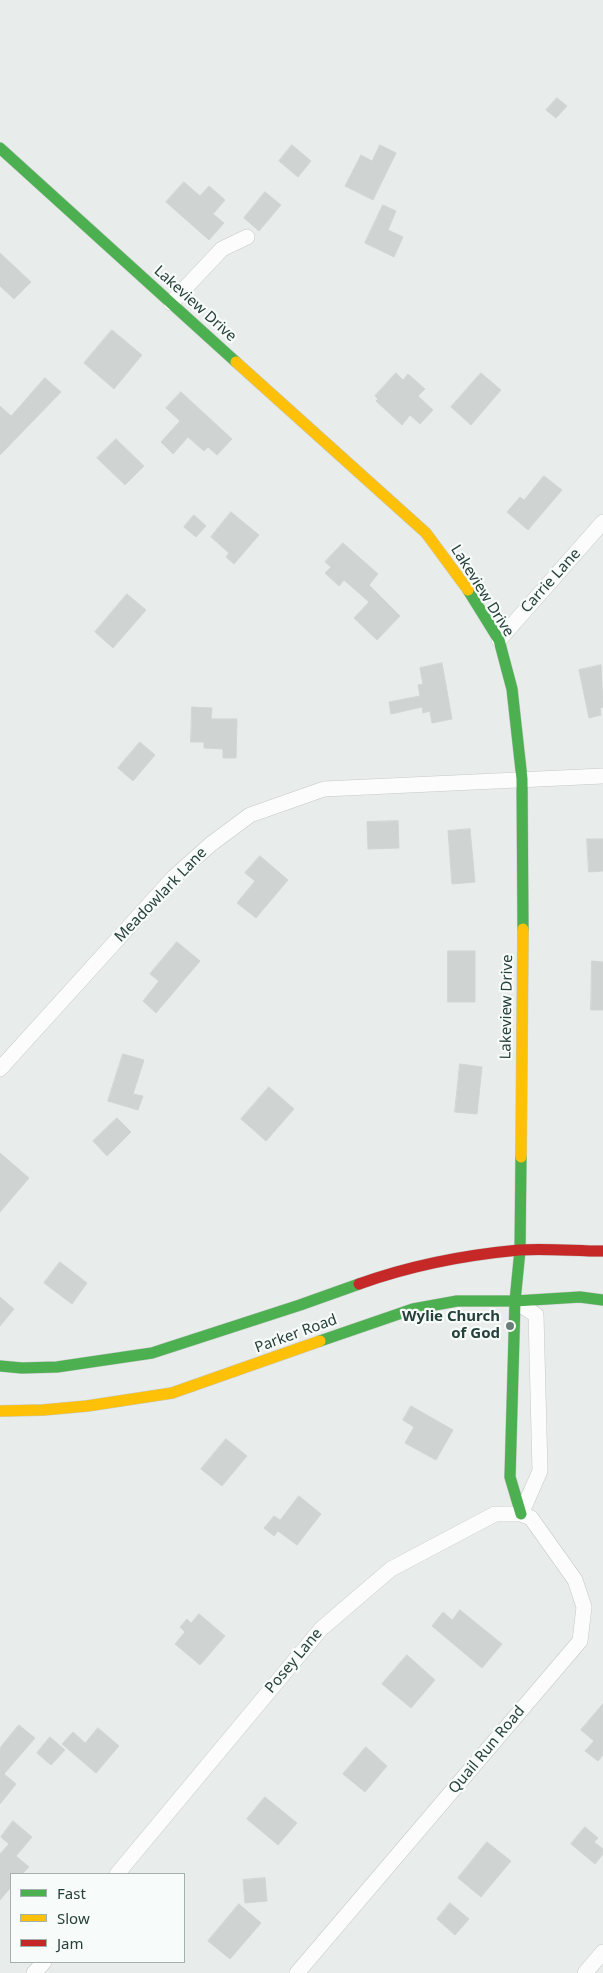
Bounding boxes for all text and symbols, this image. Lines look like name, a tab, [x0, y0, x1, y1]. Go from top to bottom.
street label: Lakeview Drive	[150, 262, 240, 346]
street label: Lakeview Drive	[447, 542, 517, 640]
street label: Carrie Lane	[517, 545, 585, 617]
street label: Meadowlark Lane	[111, 844, 211, 946]
street label: Lakeview Drive	[497, 954, 517, 1060]
place label: Wylie Church of God	[402, 1308, 500, 1343]
street label: Parker Road	[252, 1311, 340, 1357]
marker: Wylie Church of God	[504, 1320, 516, 1332]
street label: Posey Lane	[262, 1625, 326, 1697]
street label: Quail Run Road	[445, 1703, 529, 1797]
legend	[10, 1873, 185, 1963]
text: Fast	[57, 1883, 86, 1903]
text: Slow	[57, 1908, 90, 1928]
text: Jam	[57, 1933, 84, 1953]

